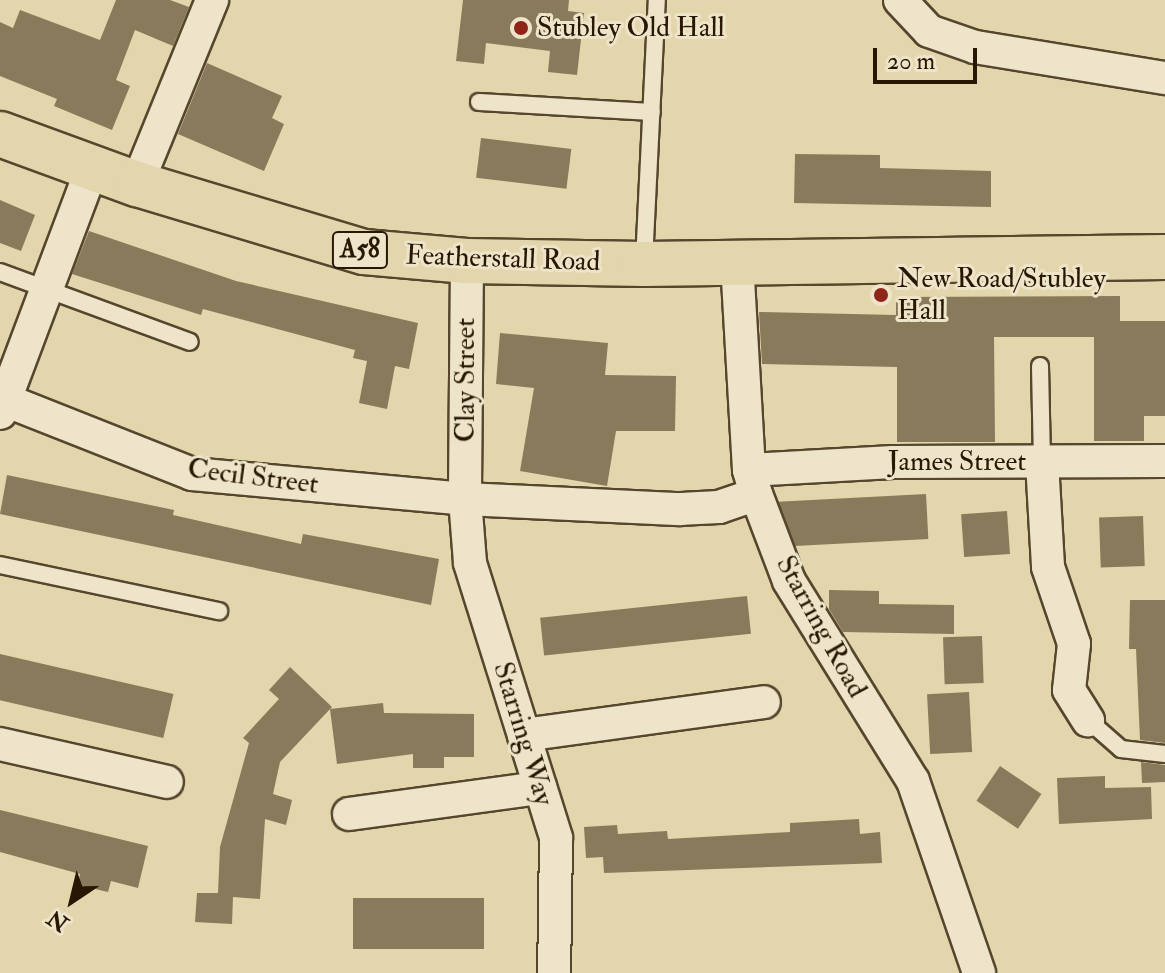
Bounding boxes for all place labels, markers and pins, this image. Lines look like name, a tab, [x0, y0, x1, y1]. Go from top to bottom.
place label: Stubley Old Hall	[537, 11, 725, 45]
marker: Stubley Old Hall	[512, 19, 530, 37]
place label: New Road/Stubley Hall	[897, 262, 1106, 328]
marker: New Road/Stubley Hall	[872, 286, 890, 304]

